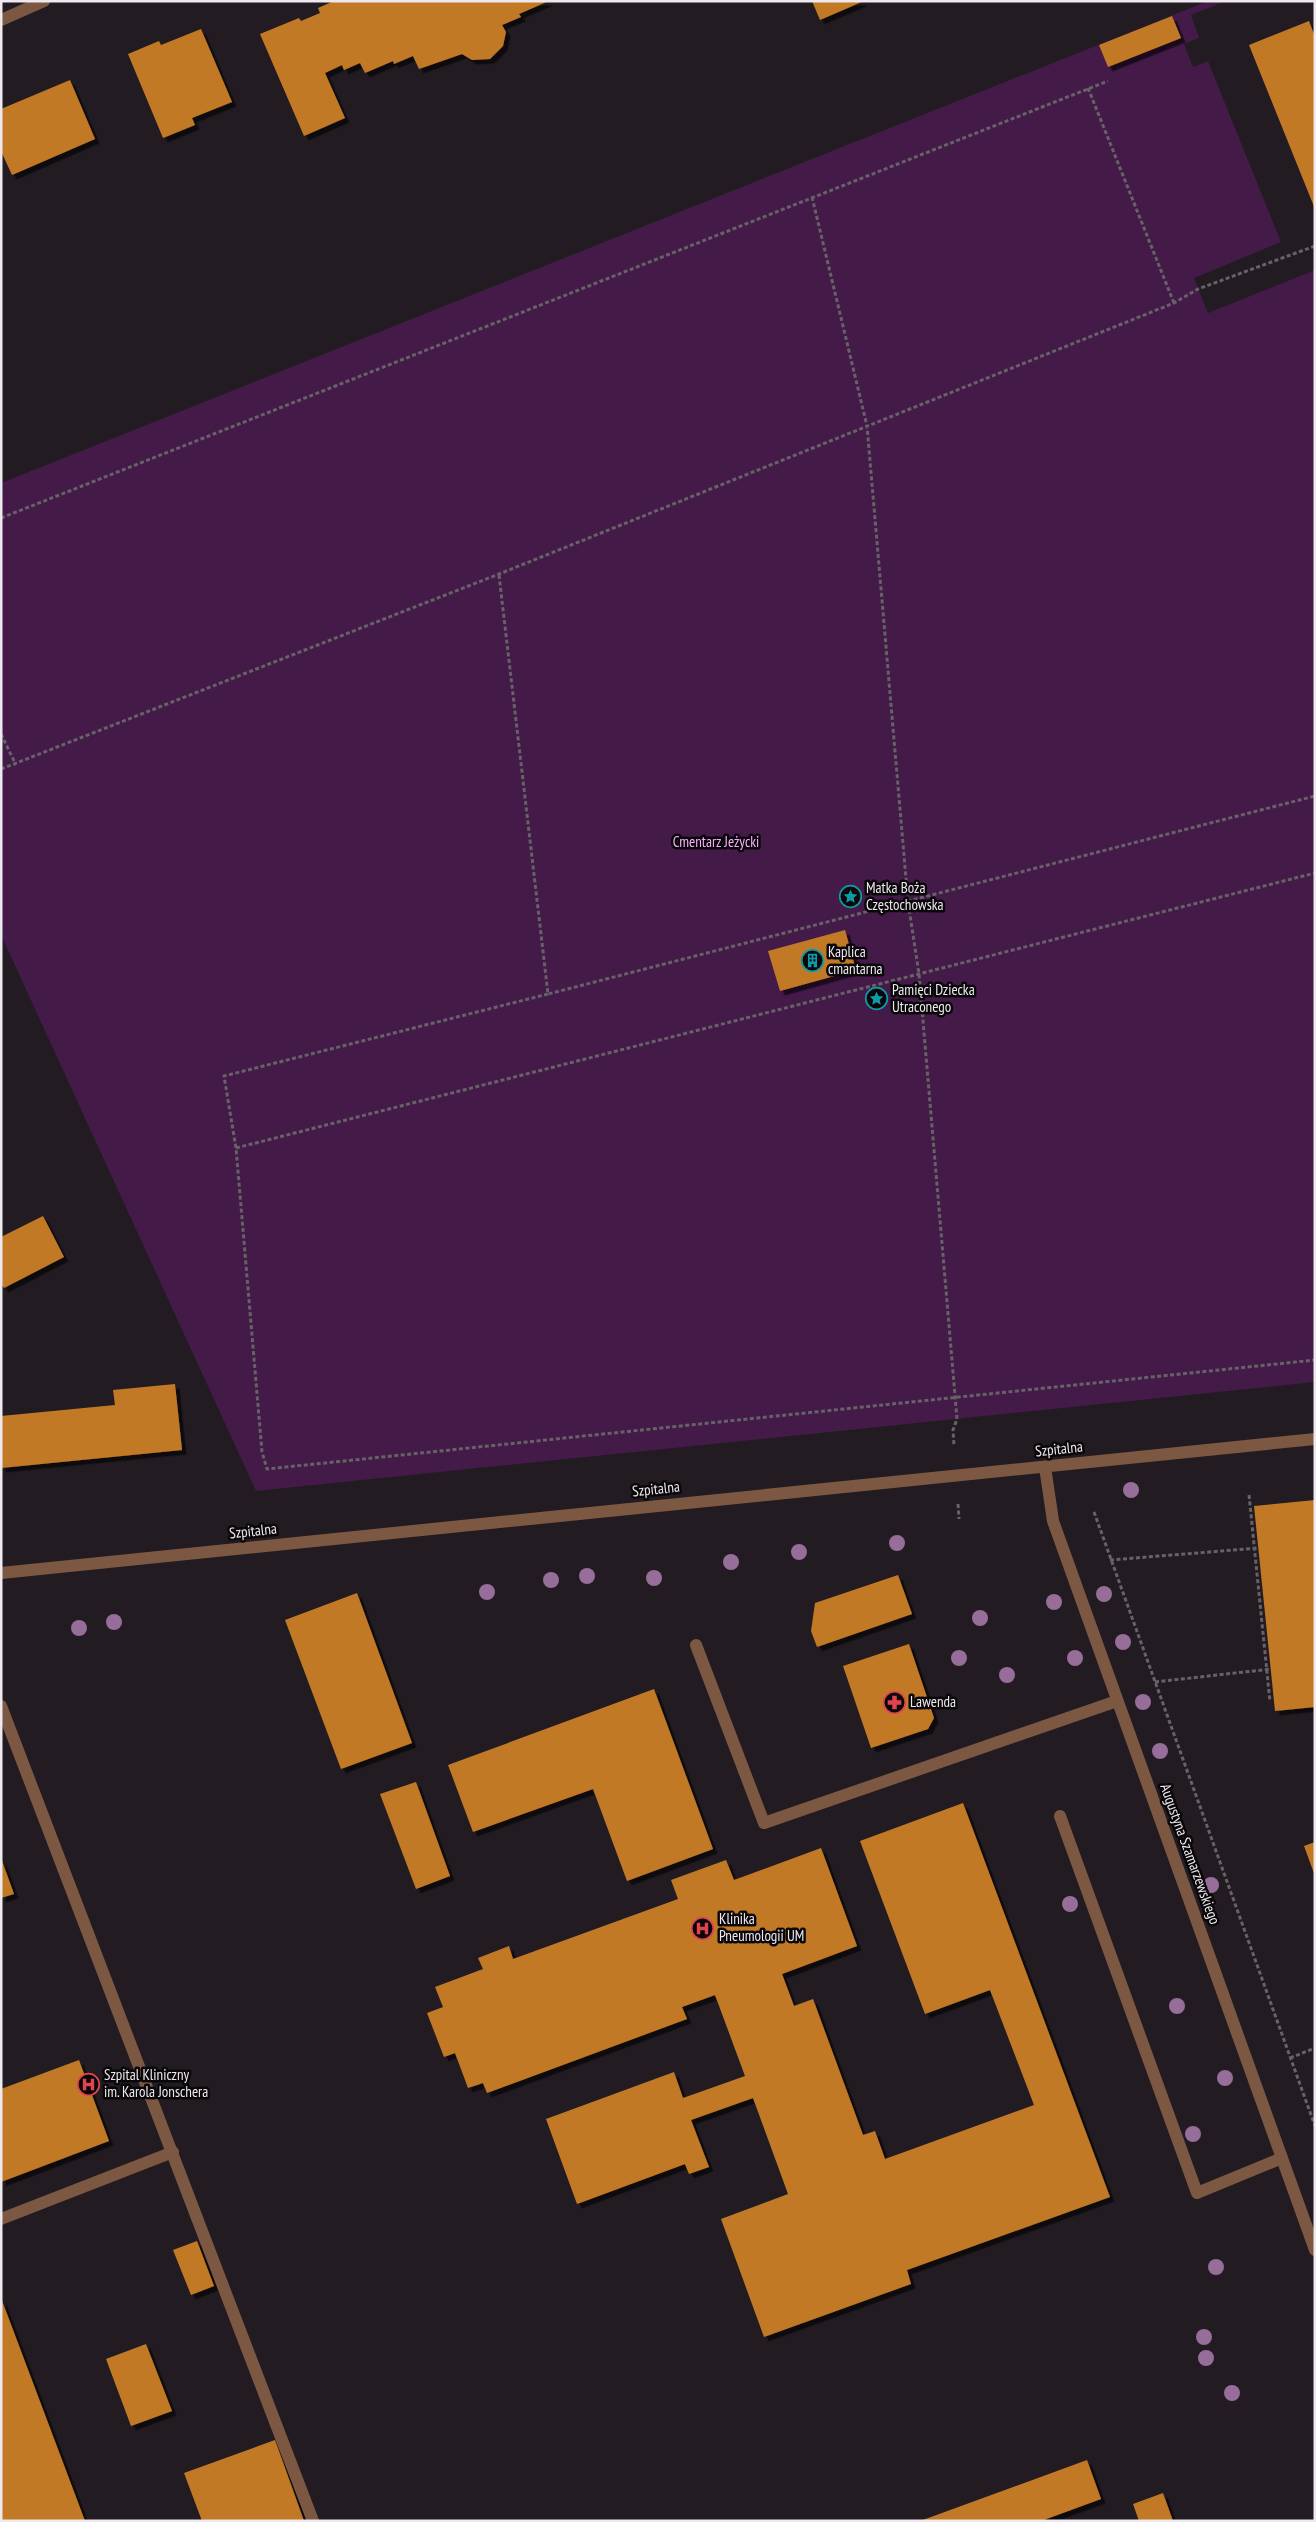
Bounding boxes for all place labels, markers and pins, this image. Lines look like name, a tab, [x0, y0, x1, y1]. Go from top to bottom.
place label: Matka Boża Częstochowska	[866, 878, 944, 914]
place icon: Matka Boża Częstochowska	[838, 885, 862, 909]
place label: Kaplica cmantarna	[828, 942, 883, 978]
building icon: Kaplica cmantarna	[800, 949, 824, 973]
place label: Pamięci Dziecka Utraconego	[892, 980, 975, 1016]
place icon: Pamięci Dziecka Utraconego	[864, 987, 888, 1011]
pharmacy icon: Lawenda	[882, 1690, 906, 1714]
place label: Lawenda	[910, 1692, 956, 1711]
place label: Klinika Pneumologii UM	[719, 1909, 804, 1945]
hospital icon: Klinika Pneumologii UM	[691, 1916, 715, 1940]
place label: Szpital Kliniczny im. Karola Jonschera	[104, 2065, 208, 2101]
hospital icon: Szpital Kliniczny im. Karola Jonschera	[76, 2072, 100, 2096]

